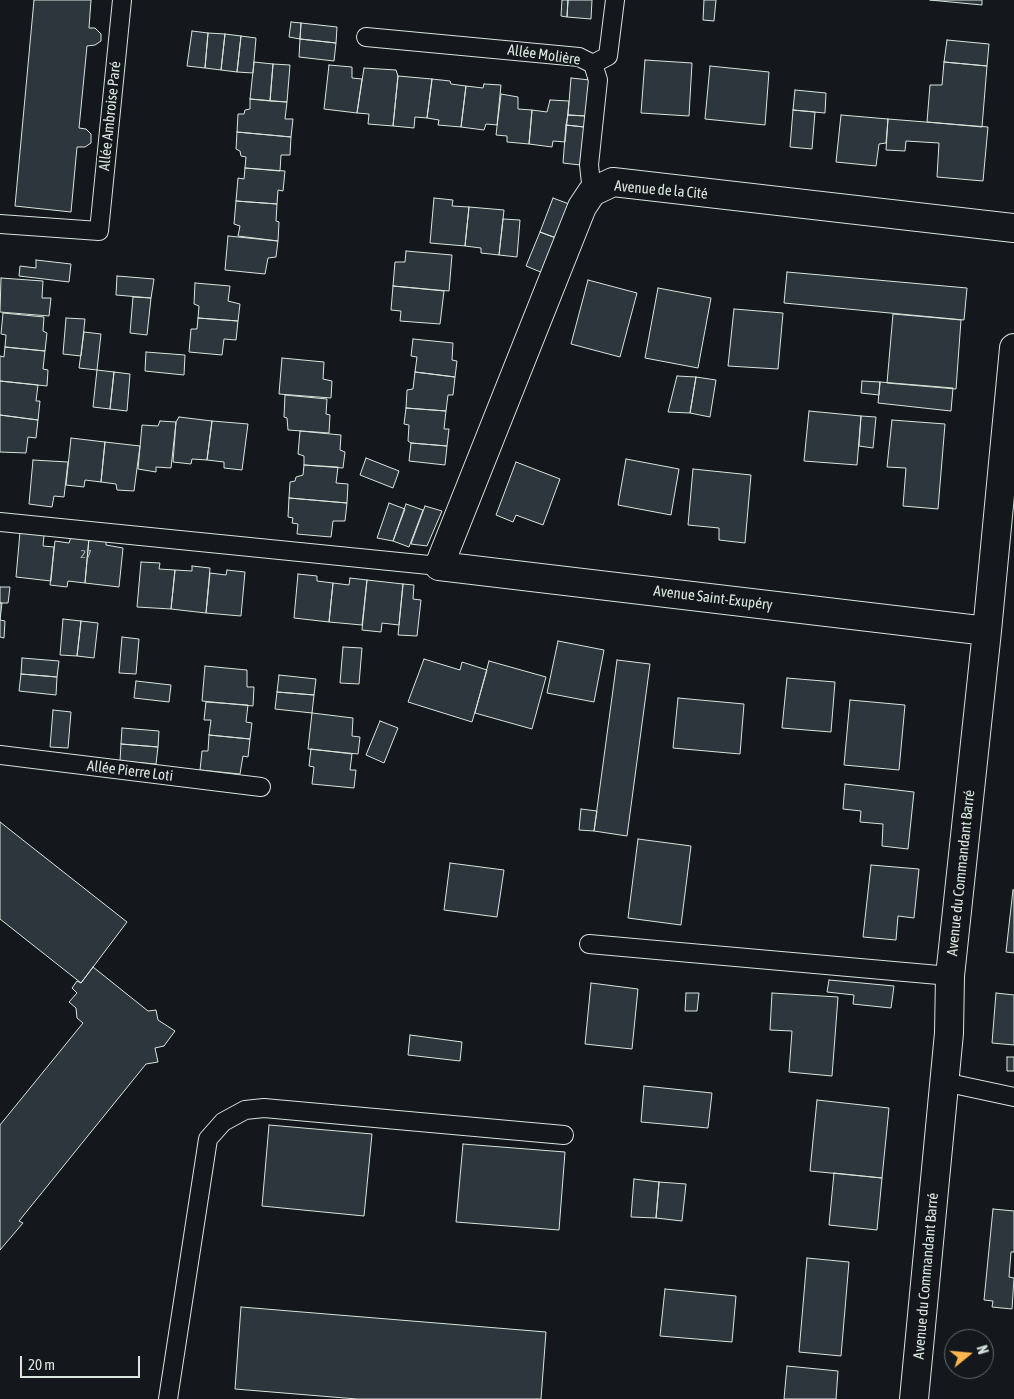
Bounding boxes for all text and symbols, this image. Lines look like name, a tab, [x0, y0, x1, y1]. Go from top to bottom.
street label: Allée Molière	[506, 41, 582, 69]
street label: Allée Ambroise Paré	[95, 60, 125, 172]
street label: Avenue de la Cité	[614, 177, 708, 203]
house number: 27	[80, 547, 92, 561]
street label: Avenue Saint-Exupéry	[652, 582, 774, 614]
street label: Allée Pierre Loti	[86, 757, 174, 785]
street label: Avenue du Commandant Barré	[943, 789, 979, 957]
street label: Avenue du Commandant Barré	[910, 1192, 942, 1360]
north arrow	[944, 1329, 994, 1379]
text: N	[974, 1344, 991, 1356]
scale bar	[22, 1346, 142, 1378]
text: 20 m	[28, 1356, 55, 1373]

